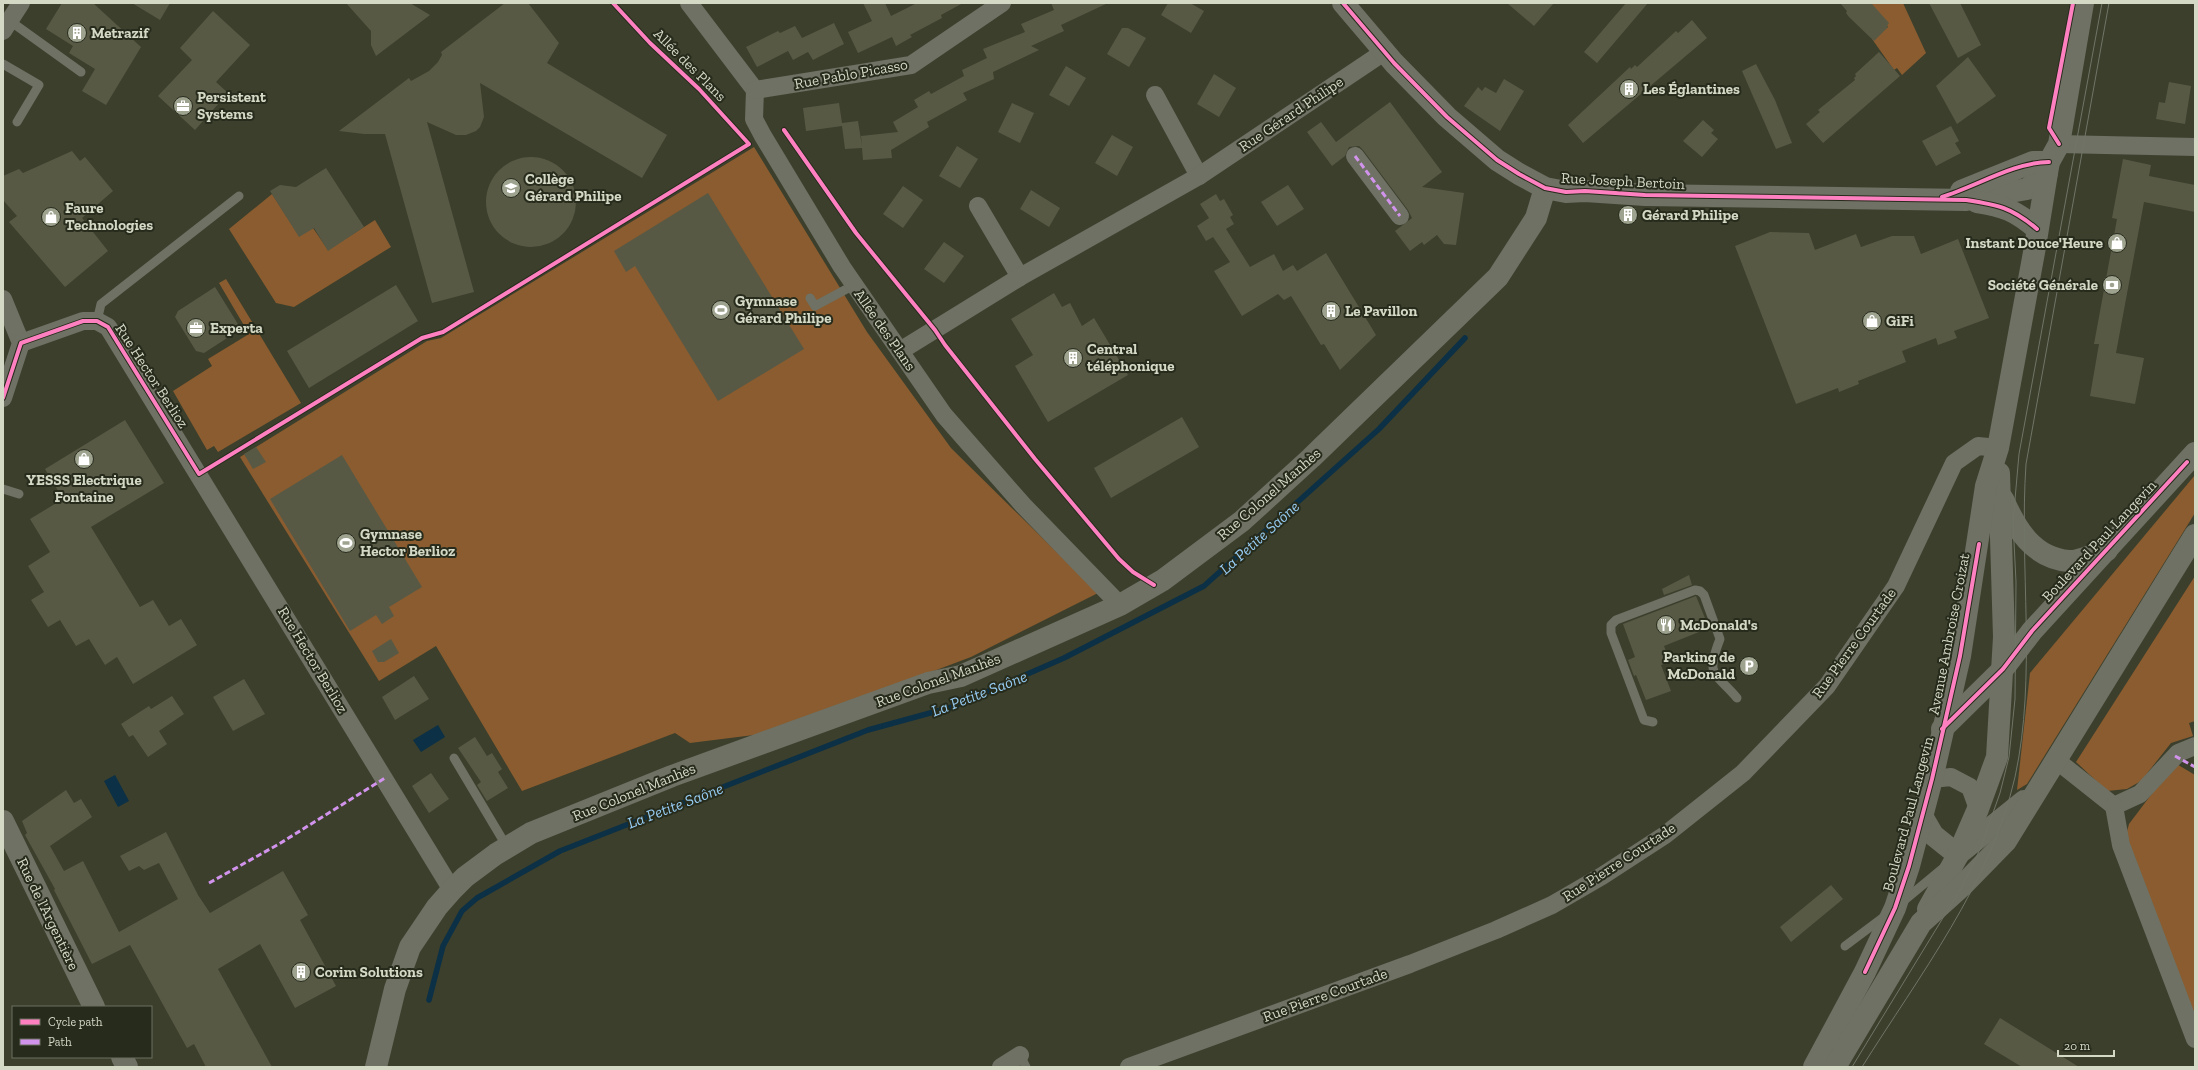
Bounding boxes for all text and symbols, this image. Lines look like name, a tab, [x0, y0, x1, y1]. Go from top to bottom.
building icon: Metrazif	[66, 22, 88, 44]
place label: Metrazif	[91, 24, 150, 42]
street label: Allée des Plans	[650, 25, 730, 105]
street label: Rue Pablo Picasso	[793, 55, 909, 93]
street label: Rue Gérard Philipe	[1236, 73, 1346, 155]
building icon: Les Églantines	[1618, 78, 1640, 100]
place label: Les Églantines	[1643, 80, 1740, 98]
place label: Persistent Systems	[197, 88, 267, 123]
office icon: Persistent Systems	[172, 95, 194, 117]
street label: Rue Joseph Bertoin	[1561, 169, 1686, 193]
place label: Collège Gérard Philipe	[525, 170, 621, 205]
school or university icon: Collège Gérard Philipe	[500, 177, 522, 199]
place label: Faure Technologies	[65, 199, 153, 234]
building icon: Gérard Philipe	[1617, 204, 1639, 226]
shop icon: Faure Technologies	[40, 206, 62, 228]
place label: Gérard Philipe	[1642, 206, 1738, 224]
shop icon: Instant Douce'Heure	[2106, 232, 2128, 254]
place label: Instant Douce'Heure	[1965, 234, 2103, 252]
bank icon: Société Générale	[2101, 274, 2123, 296]
place label: Société Générale	[1988, 276, 2098, 294]
street label: Allée des Plans	[850, 286, 920, 374]
place label: Gymnase Gérard Philipe	[735, 292, 831, 327]
sports icon: Gymnase Gérard Philipe	[710, 299, 732, 321]
building icon: Le Pavillon	[1320, 300, 1342, 322]
place label: Le Pavillon	[1345, 302, 1417, 320]
shop icon: GiFi	[1861, 310, 1883, 332]
place label: GiFi	[1886, 312, 1914, 330]
office icon: Experta	[185, 317, 207, 339]
place label: Experta	[210, 319, 263, 337]
street label: Rue Hector Berlioz	[112, 320, 193, 432]
place label: Central téléphonique	[1087, 340, 1175, 375]
building icon: Central téléphonique	[1062, 347, 1084, 369]
street label: Rue Colonel Manhès	[1214, 444, 1324, 544]
shop icon: YESSS Electrique Fontaine	[73, 448, 95, 470]
place label: YESSS Electrique Fontaine	[26, 471, 142, 506]
street label: Boulevard Paul Langevin	[2038, 476, 2160, 606]
water label: La Petite Saône	[1216, 497, 1303, 578]
place label: Gymnase Hector Berlioz	[360, 525, 455, 560]
sports icon: Gymnase Hector Berlioz	[335, 532, 357, 554]
street label: Avenue Ambroise Croizat	[1925, 551, 1974, 716]
street label: Rue Pierre Courtade	[1808, 585, 1900, 701]
street label: Rue Hector Berlioz	[274, 604, 352, 717]
restaurant icon: McDonald's	[1655, 614, 1677, 636]
place label: McDonald's	[1680, 616, 1758, 634]
place label: Parking de McDonald	[1663, 648, 1735, 683]
street label: Rue Colonel Manhès	[873, 649, 1003, 711]
parking icon: Parking de McDonald	[1738, 655, 1760, 677]
water label: La Petite Saône	[929, 667, 1030, 720]
street label: Boulevard Paul Langevin	[1879, 734, 1937, 893]
street label: Rue Colonel Manhès	[570, 759, 698, 825]
water label: La Petite Saône	[625, 779, 726, 832]
street label: Rue Pierre Courtade	[1559, 819, 1679, 905]
street label: Rue de l'Argentière	[13, 855, 83, 973]
building icon: Corim Solutions	[290, 961, 312, 983]
place label: Corim Solutions	[315, 963, 423, 981]
street label: Rue Pierre Courtade	[1260, 964, 1390, 1026]
legend	[12, 1006, 152, 1058]
text: Cycle path	[48, 1015, 103, 1029]
scale bar	[2058, 1032, 2114, 1058]
text: Path	[48, 1035, 72, 1049]
text: 20 m	[2064, 1039, 2091, 1053]

